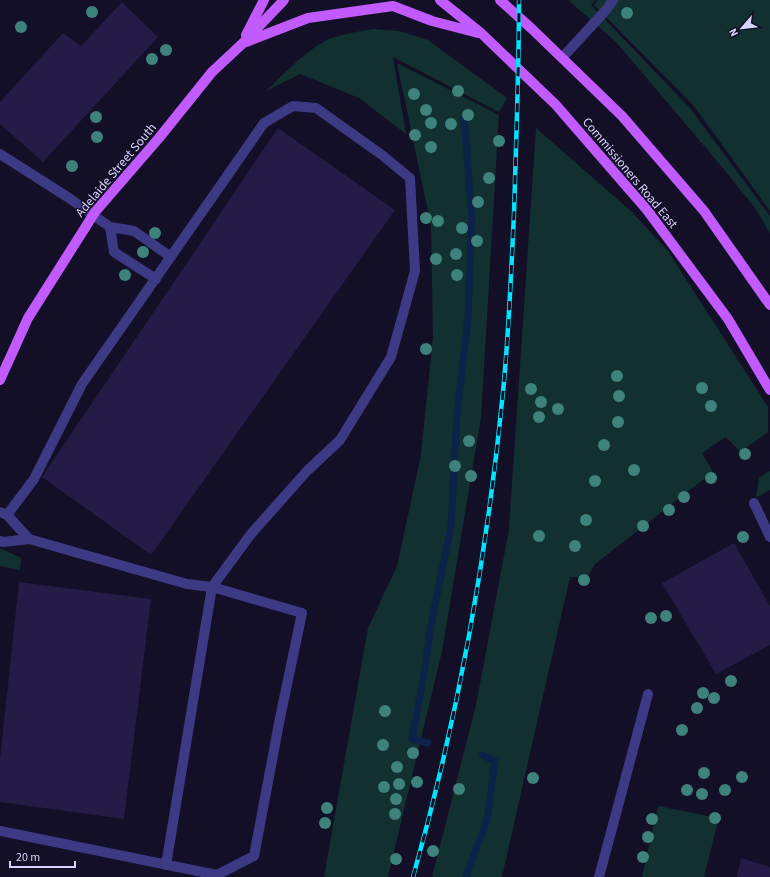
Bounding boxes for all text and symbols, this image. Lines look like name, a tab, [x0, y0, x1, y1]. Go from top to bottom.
north arrow	[722, 8, 762, 48]
text: N	[725, 26, 742, 39]
street label: Commissioners Road East	[578, 114, 682, 233]
street label: Adelaide Street South	[71, 119, 161, 221]
scale bar	[10, 843, 75, 869]
text: 20 m	[16, 849, 40, 866]

